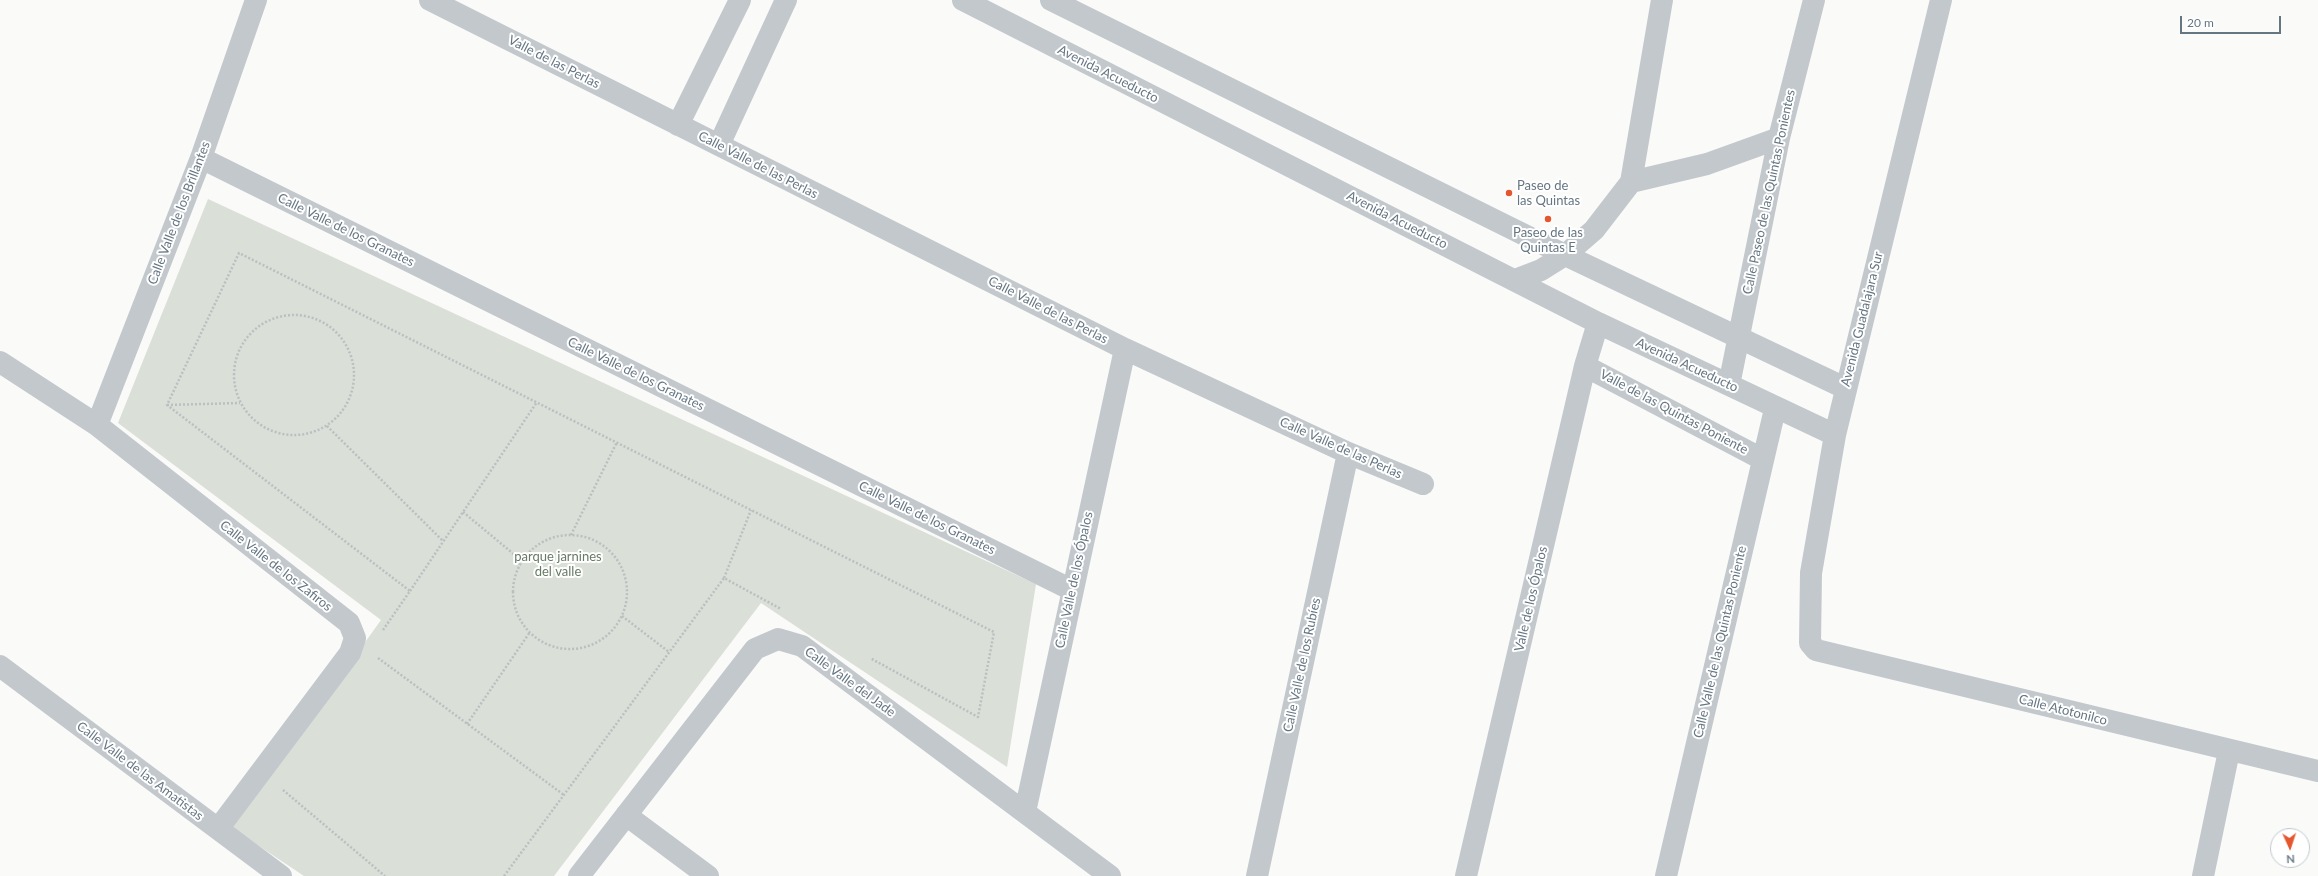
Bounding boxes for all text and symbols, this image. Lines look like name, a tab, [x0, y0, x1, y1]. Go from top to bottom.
scale bar	[2182, 8, 2283, 34]
text: 20 m	[2187, 15, 2214, 30]
street label: Valle de las Perlas	[506, 32, 602, 92]
street label: Avenida Acueducto	[1055, 42, 1161, 106]
street label: Calle Paseo de las Quintas Ponientes	[1740, 88, 1798, 296]
street label: Calle Valle de las Perlas	[696, 128, 820, 202]
street label: Calle Valle de los Brillantes	[144, 139, 214, 287]
place label: Paseo de las Quintas	[1517, 178, 1580, 209]
street label: Avenida Acueducto	[1344, 188, 1450, 252]
marker: Paseo de las Quintas	[1504, 188, 1514, 198]
street label: Calle Valle de los Granates	[275, 190, 417, 270]
marker: Paseo de las Quintas E	[1543, 214, 1553, 224]
place label: Paseo de las Quintas E	[1513, 225, 1583, 256]
street label: Avenida Guadalajara Sur	[1838, 250, 1886, 388]
street label: Calle Valle de las Perlas	[986, 273, 1110, 347]
street label: Calle Valle de los Granates	[565, 334, 707, 414]
street label: Avenida Acueducto	[1633, 335, 1741, 395]
street label: Valle de las Quintas Poniente	[1597, 366, 1751, 458]
street label: Calle Valle de las Perlas	[1277, 414, 1405, 482]
street label: Calle Valle de los Granates	[856, 478, 998, 558]
street label: Calle Valle de los Ópalos	[1052, 510, 1096, 650]
street label: Calle Valle de los Zafiros	[217, 517, 335, 615]
street label: Calle Valle de las Quintas Poniente	[1690, 544, 1750, 740]
street label: Valle de los Ópalos	[1511, 545, 1551, 653]
park label: parque jarnines del valle	[514, 549, 602, 580]
street label: Calle Valle de los Rubíes	[1280, 596, 1324, 734]
street label: Calle Valle del Jade	[802, 644, 898, 720]
street label: Calle Atotonilco	[2017, 691, 2109, 729]
street label: Calle Valle de las Amatistas	[74, 718, 206, 824]
north arrow	[2270, 828, 2310, 868]
text: N	[2286, 853, 2295, 866]

